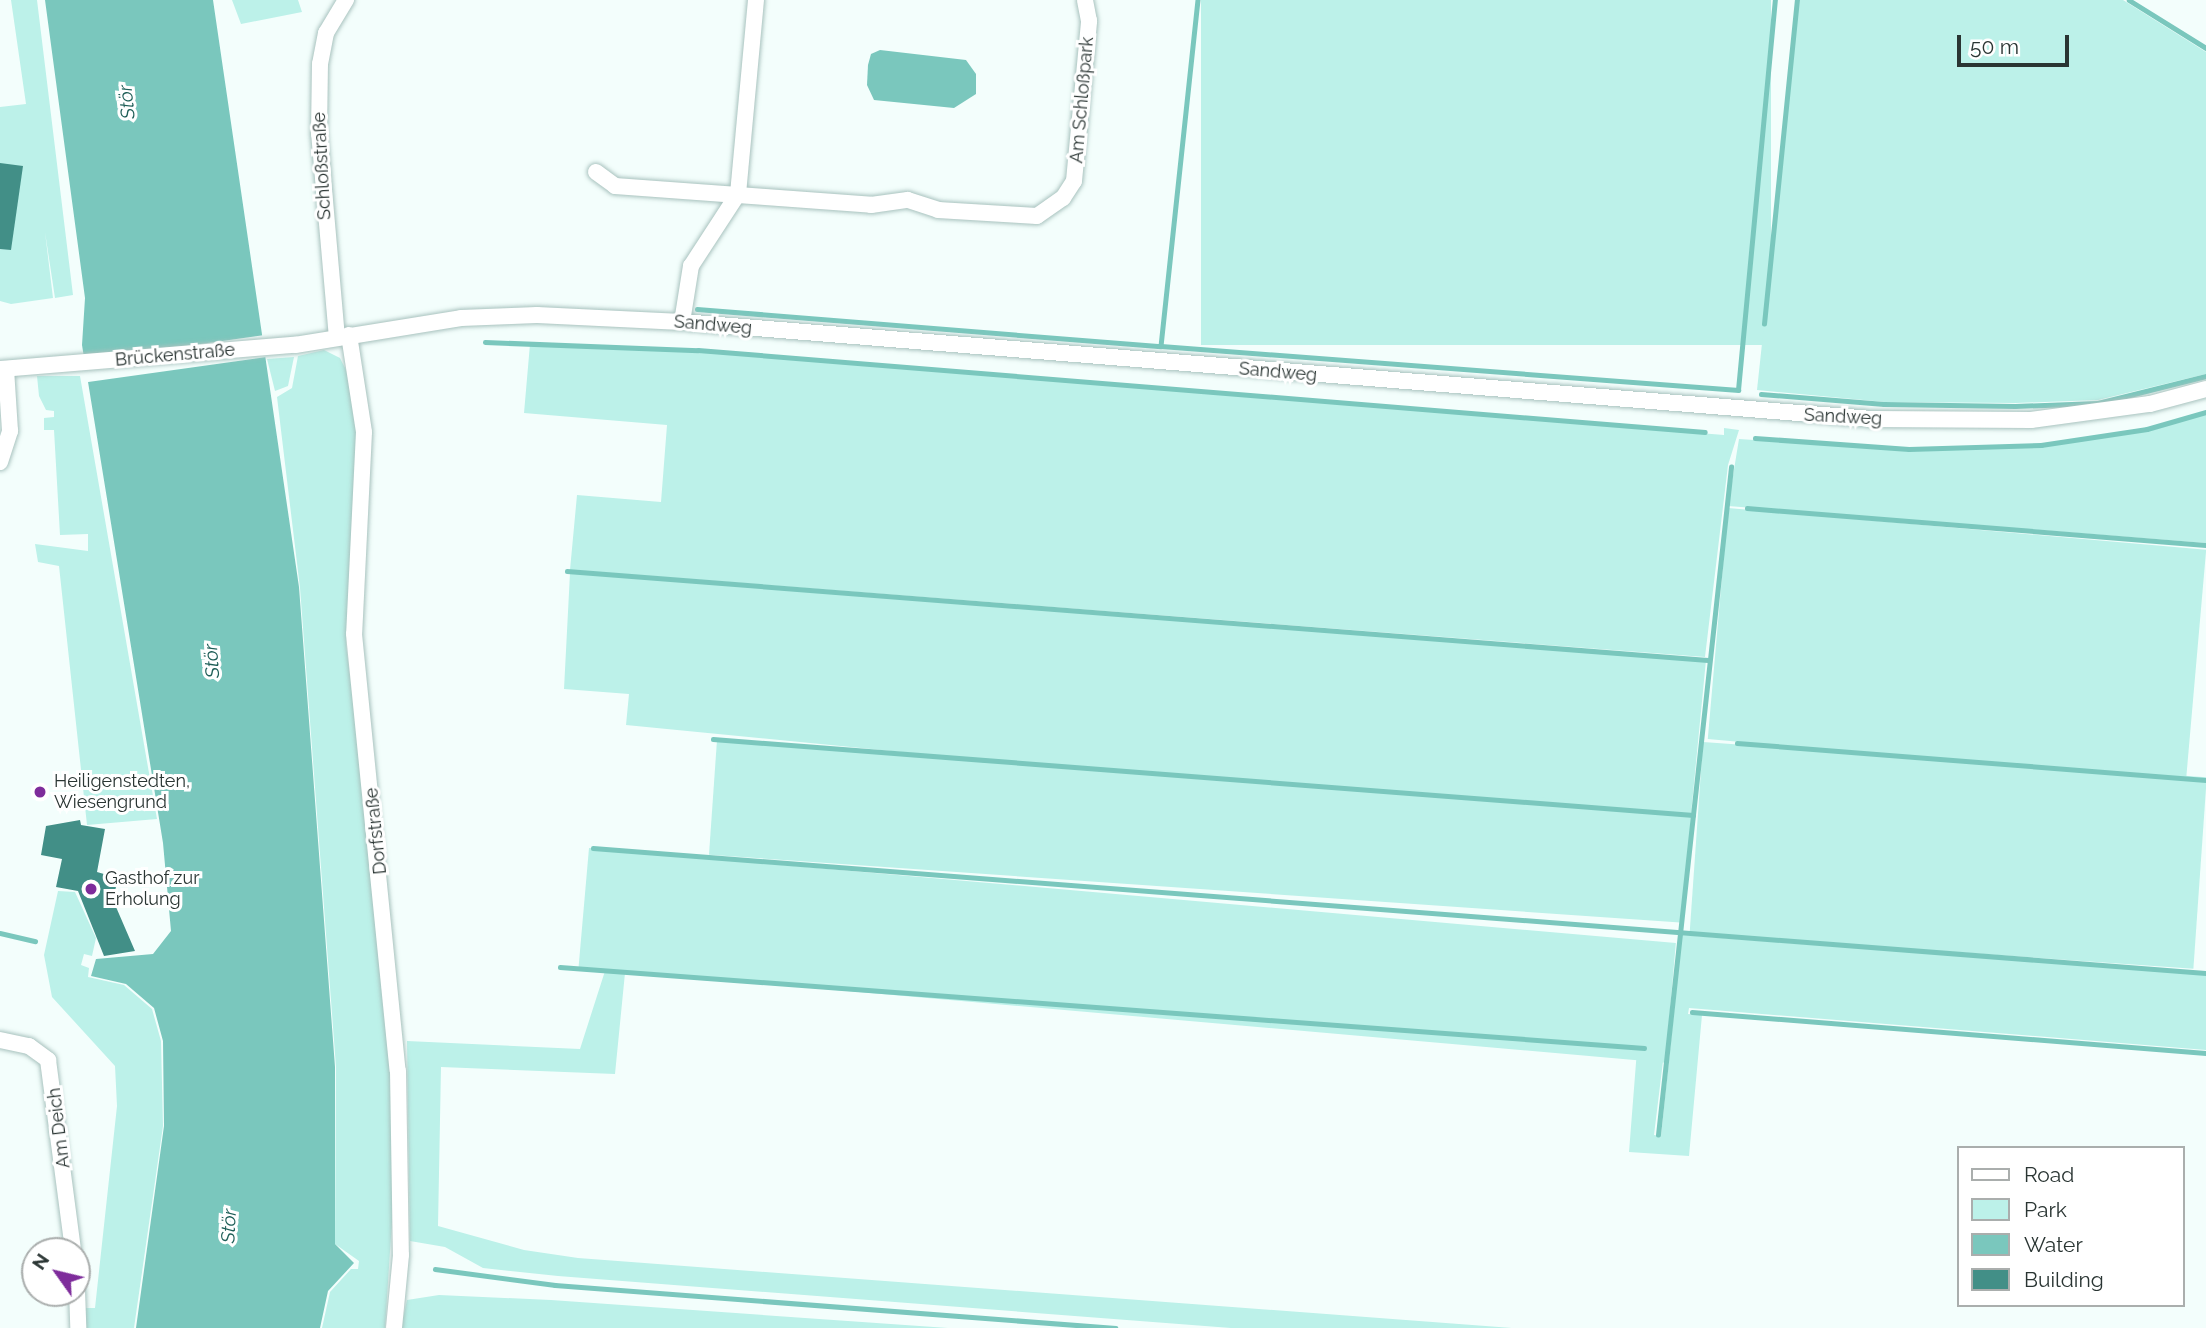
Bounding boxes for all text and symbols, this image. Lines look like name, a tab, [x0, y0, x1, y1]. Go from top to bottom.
scale bar	[1961, 21, 2073, 65]
text: 50 m	[1970, 34, 2019, 59]
street label: Am Schloßpark	[1066, 36, 1098, 164]
water label: Stör	[114, 84, 140, 120]
street label: Schloßstraße	[308, 111, 336, 221]
street label: Sandweg	[673, 311, 753, 339]
street label: Brückenstraße	[114, 339, 236, 371]
street label: Sandweg	[1238, 358, 1318, 386]
street label: Sandweg	[1803, 404, 1883, 430]
water label: Stör	[199, 643, 225, 679]
place label: Heiligenstedten, Wiesengrund	[54, 771, 190, 814]
marker: Heiligenstedten, Wiesengrund	[32, 784, 48, 800]
street label: Dorfstraße	[361, 787, 391, 875]
place label: Gasthof zur Erholung	[105, 868, 200, 910]
marker: Gasthof zur Erholung	[83, 881, 99, 897]
street label: Am Deich	[43, 1086, 75, 1170]
legend	[1958, 1146, 2185, 1307]
text: Road	[2024, 1162, 2074, 1187]
text: Park	[2024, 1197, 2067, 1222]
water label: Stör	[217, 1208, 241, 1244]
text: Water	[2024, 1232, 2083, 1257]
north arrow	[21, 1237, 91, 1307]
text: N	[27, 1249, 53, 1274]
text: Building	[2024, 1267, 2104, 1292]

